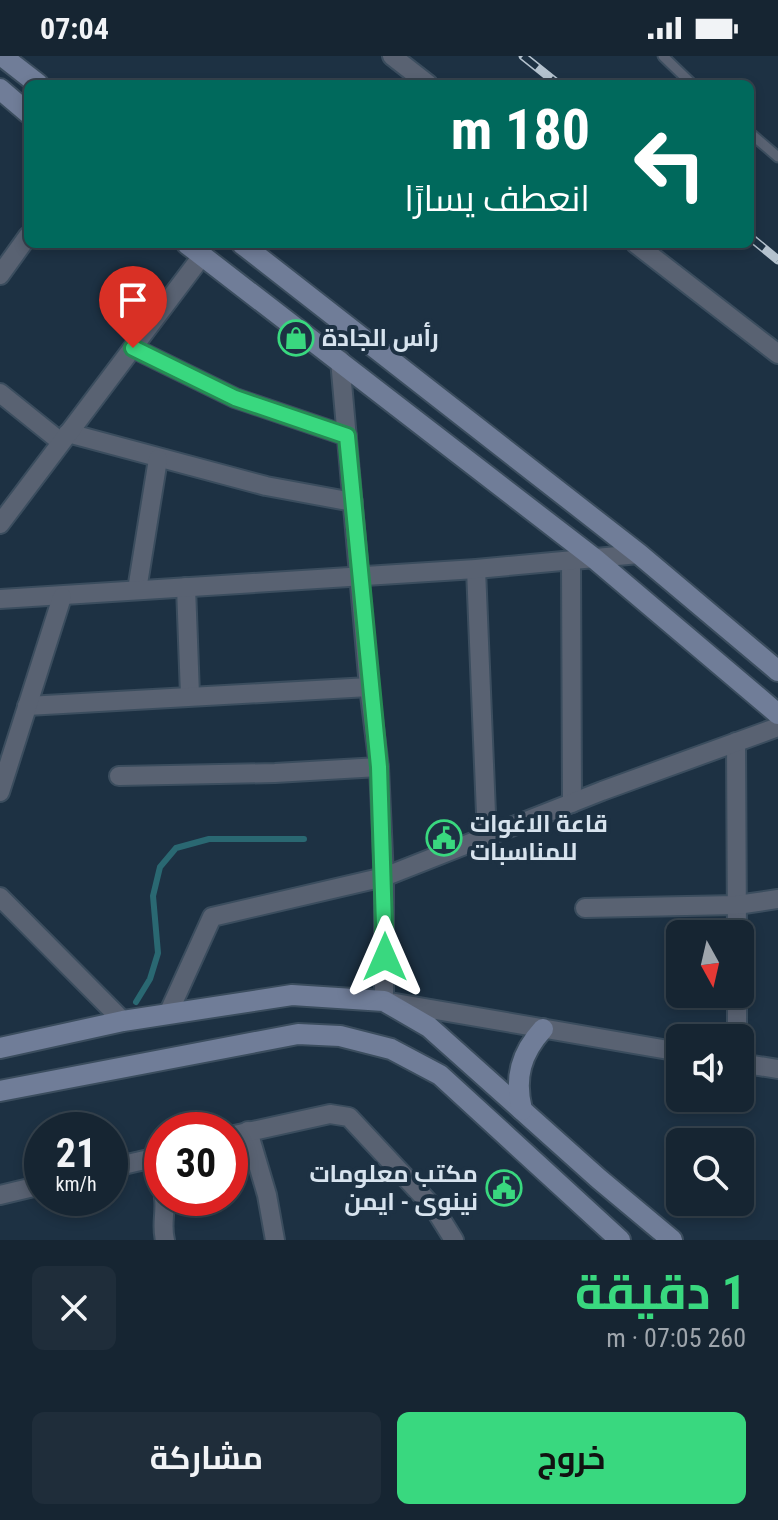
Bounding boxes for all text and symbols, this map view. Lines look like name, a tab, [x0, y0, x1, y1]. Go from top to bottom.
text: 07:04	[40, 11, 109, 46]
text: 180 m	[451, 97, 590, 163]
icon: left	[618, 112, 722, 216]
text: انعطف يسارًا	[404, 178, 590, 220]
pin	[99, 266, 167, 348]
icon: arrive	[111, 278, 155, 322]
shop icon: رأس الجادة	[277, 319, 315, 357]
place label: رأس الجادة	[322, 322, 439, 352]
place label: قاعة الاغوات للمناسبات	[470, 810, 608, 866]
public building icon: قاعة الاغوات للمناسبات	[425, 819, 463, 857]
position arrow	[343, 915, 427, 999]
north arrow	[666, 920, 754, 1008]
map controls	[666, 920, 754, 1216]
button: sound	[666, 1024, 754, 1112]
speed limit sign: 30	[144, 1112, 248, 1216]
button: search	[666, 1128, 754, 1216]
text: 21	[56, 1130, 96, 1177]
place label: مكتب معلومات نينوى - ايمن	[309, 1160, 478, 1216]
public building icon: مكتب معلومات نينوى - ايمن	[485, 1169, 523, 1207]
text: km/h	[55, 1172, 97, 1196]
text: 1 دقيقة	[575, 1264, 746, 1321]
button: close	[32, 1266, 116, 1350]
text: 260 m · 07:05	[606, 1323, 746, 1353]
button: مشاركة	[32, 1412, 381, 1504]
button: خروج	[397, 1412, 746, 1504]

